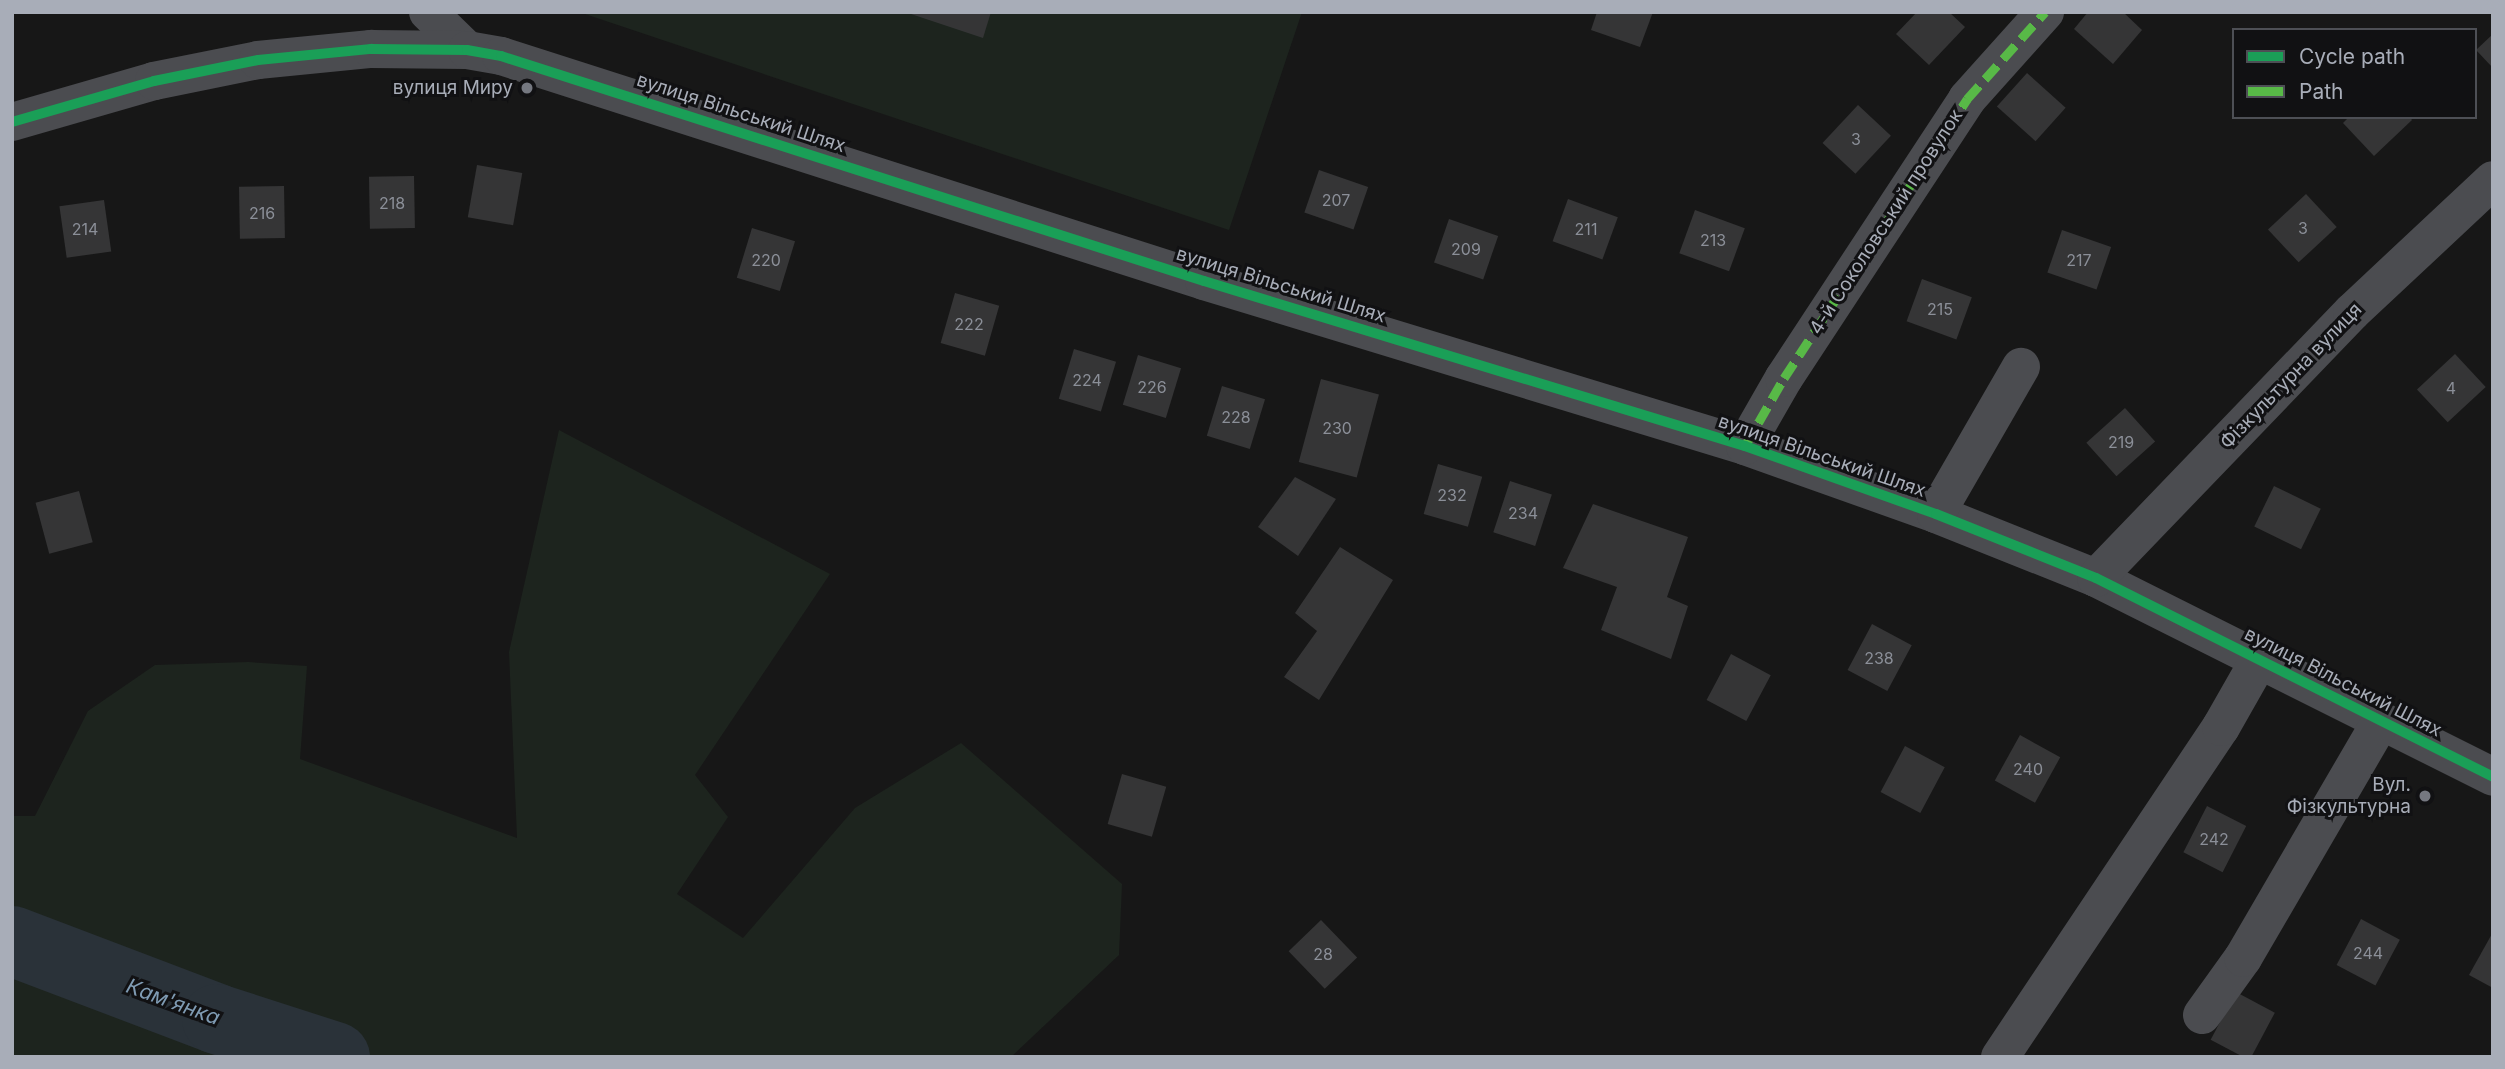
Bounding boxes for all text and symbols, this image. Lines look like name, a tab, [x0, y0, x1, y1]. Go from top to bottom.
legend	[2232, 28, 2477, 119]
text: Cycle path	[2299, 44, 2405, 69]
street label: вулиця Вільський Шлях	[634, 68, 848, 158]
place label: вулиця Миру	[393, 77, 513, 99]
text: Path	[2299, 79, 2344, 104]
marker: вулиця Миру	[519, 80, 535, 96]
street label: 4-й Соколовський провулок	[1805, 105, 1967, 339]
house number: 3	[1851, 129, 1861, 149]
house number: 207	[1322, 190, 1350, 210]
house number: 218	[379, 193, 405, 213]
house number: 216	[249, 203, 275, 223]
house number: 3	[2298, 218, 2308, 238]
house number: 214	[72, 219, 98, 239]
house number: 211	[1575, 219, 1597, 239]
house number: 213	[1700, 230, 1726, 250]
house number: 209	[1451, 239, 1481, 259]
street label: вулиця Вільський Шлях	[1173, 242, 1389, 328]
house number: 220	[751, 250, 781, 270]
house number: 217	[2066, 250, 2092, 270]
street label: Фізкультурна вулиця	[2215, 298, 2367, 454]
house number: 215	[1927, 299, 1953, 319]
house number: 222	[954, 314, 984, 334]
house number: 224	[1072, 370, 1102, 390]
house number: 226	[1137, 377, 1167, 397]
house number: 4	[2446, 378, 2456, 398]
house number: 228	[1221, 407, 1251, 427]
street label: вулиця Вільський Шлях	[1715, 410, 1929, 502]
house number: 230	[1322, 418, 1352, 438]
house number: 219	[2108, 432, 2134, 452]
house number: 232	[1437, 485, 1467, 505]
house number: 234	[1508, 503, 1538, 523]
street label: вулиця Вільський Шлях	[2241, 622, 2445, 742]
house number: 238	[1864, 648, 1894, 668]
house number: 240	[2013, 759, 2043, 779]
place label: Вул. Фізкультурна	[2287, 774, 2411, 818]
marker: Вул. Фізкультурна	[2417, 788, 2433, 804]
house number: 242	[2199, 829, 2229, 849]
house number: 244	[2353, 943, 2383, 963]
house number: 28	[1313, 944, 1333, 964]
water label: Кам'янка	[123, 973, 223, 1031]

